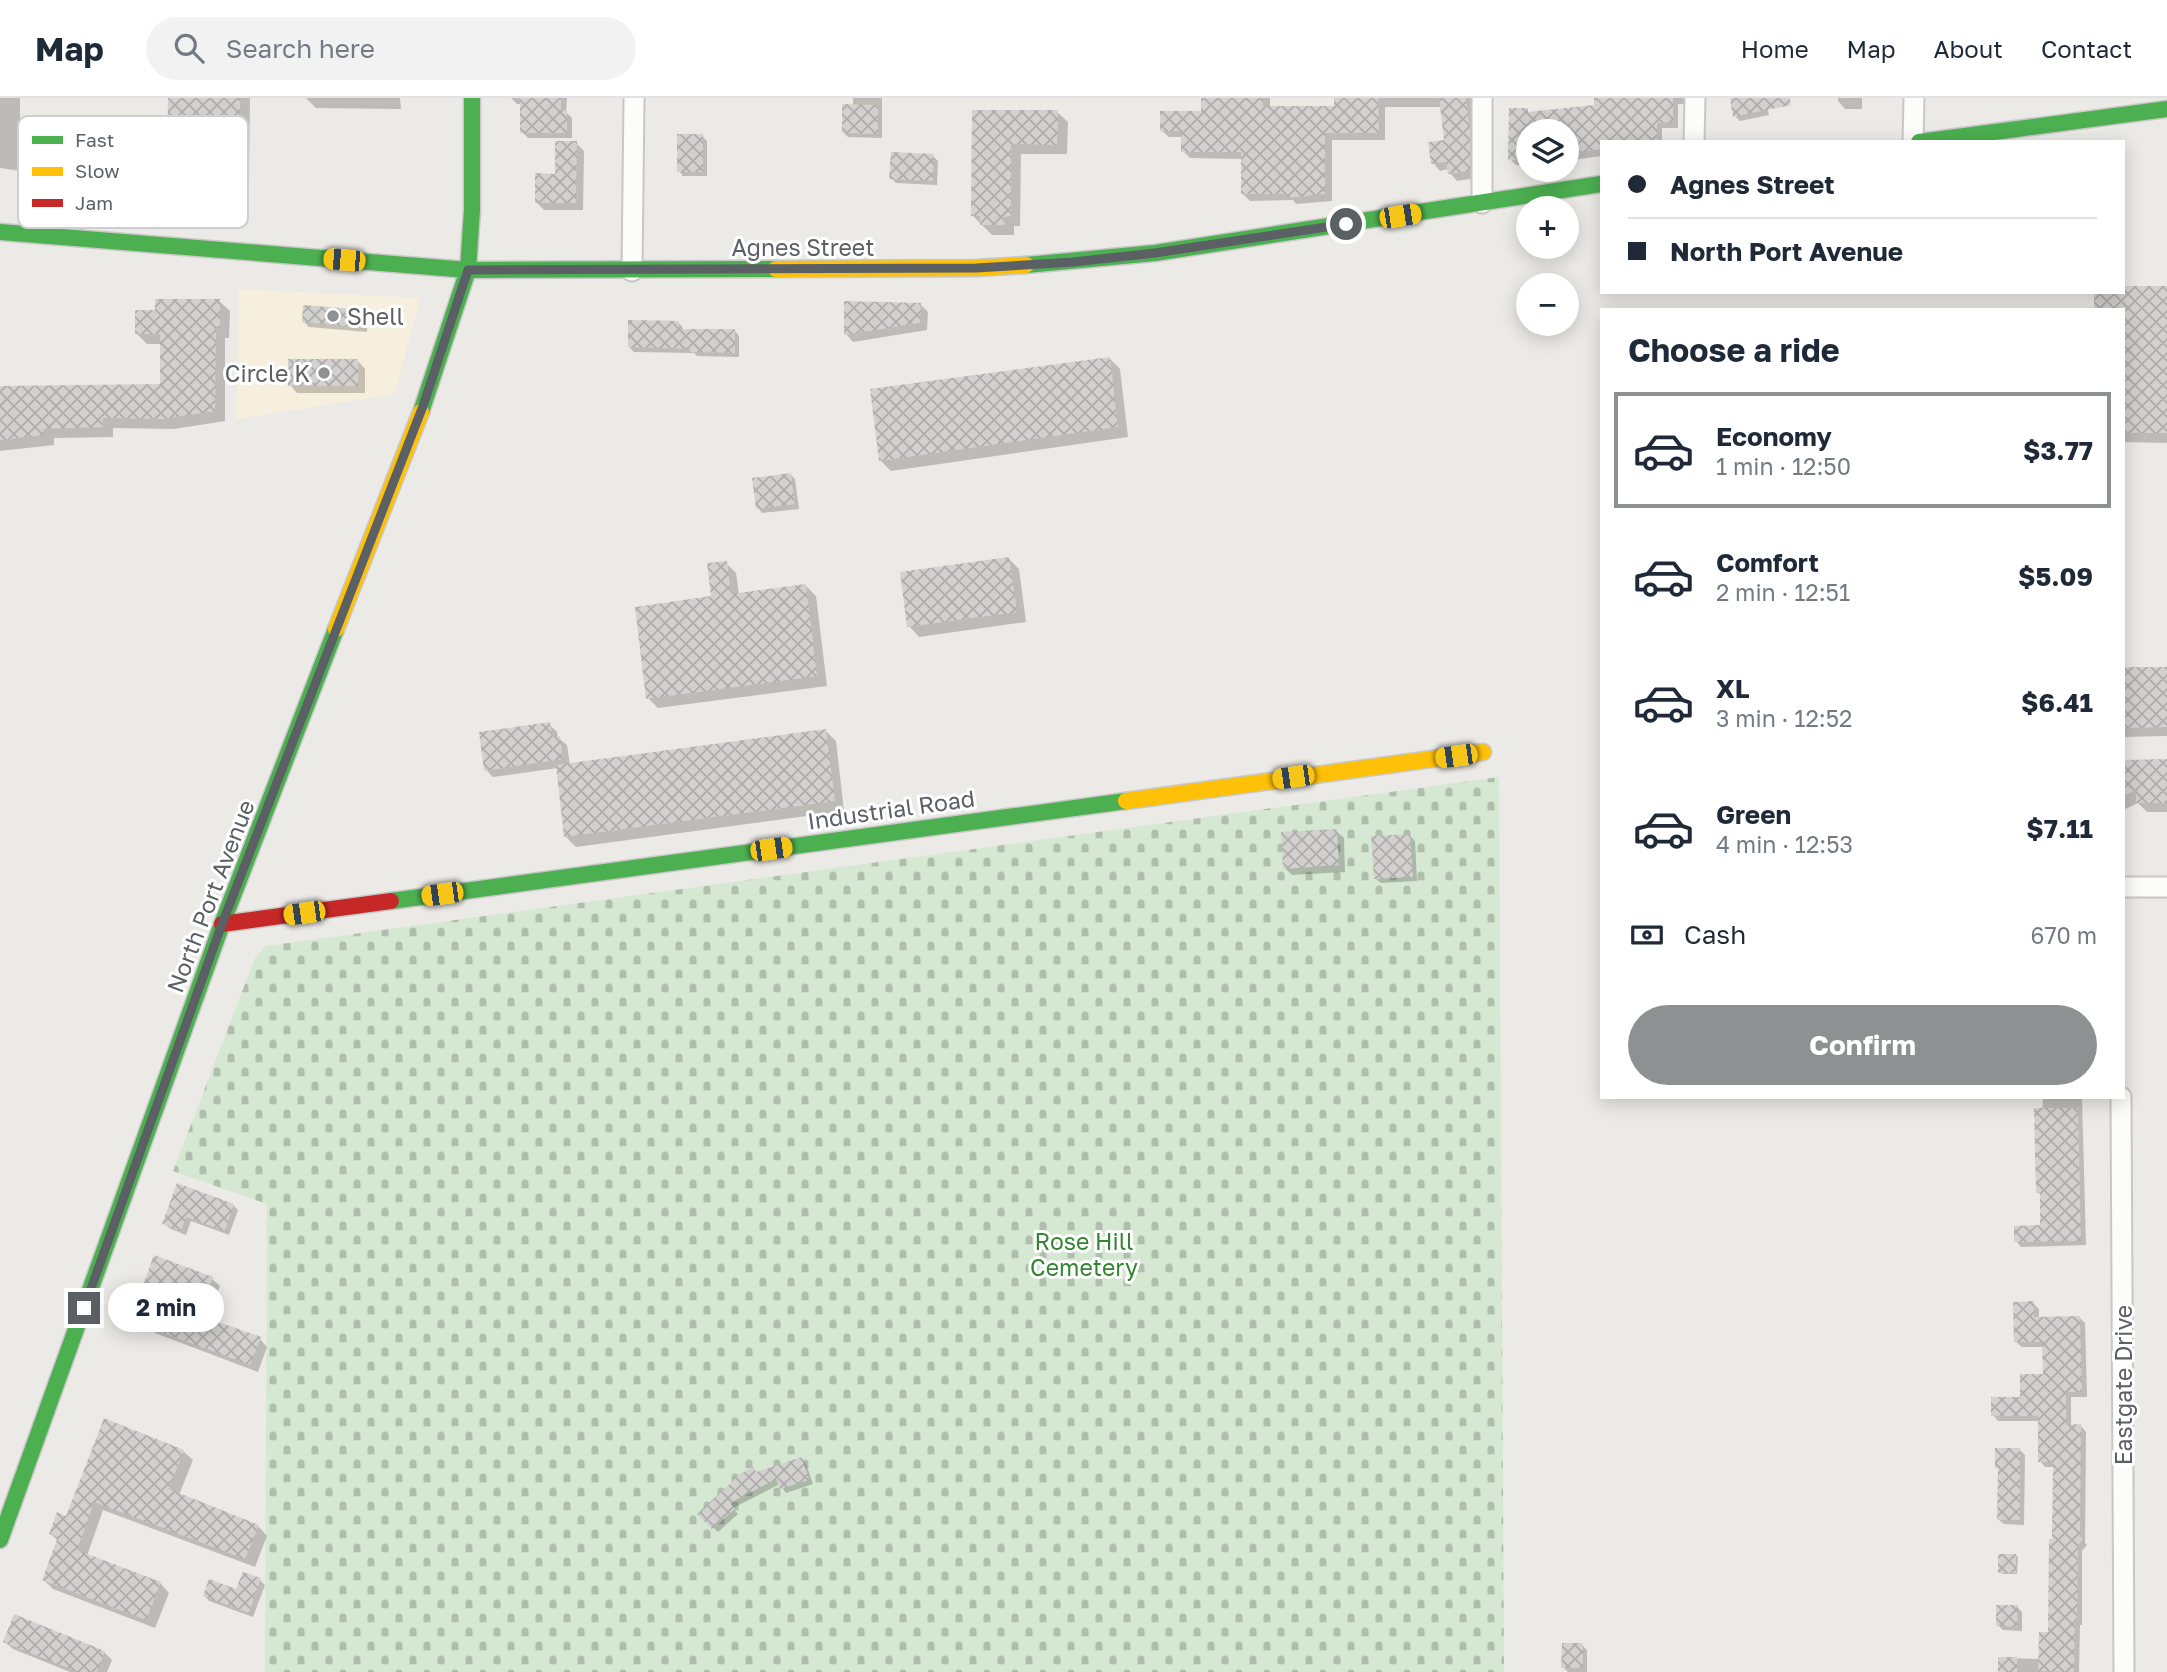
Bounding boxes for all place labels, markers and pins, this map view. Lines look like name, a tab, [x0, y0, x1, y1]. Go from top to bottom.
place label: Shell	[347, 302, 404, 330]
marker: Shell	[325, 308, 341, 324]
place label: Circle K	[225, 359, 310, 387]
marker: Circle K	[316, 365, 332, 381]

